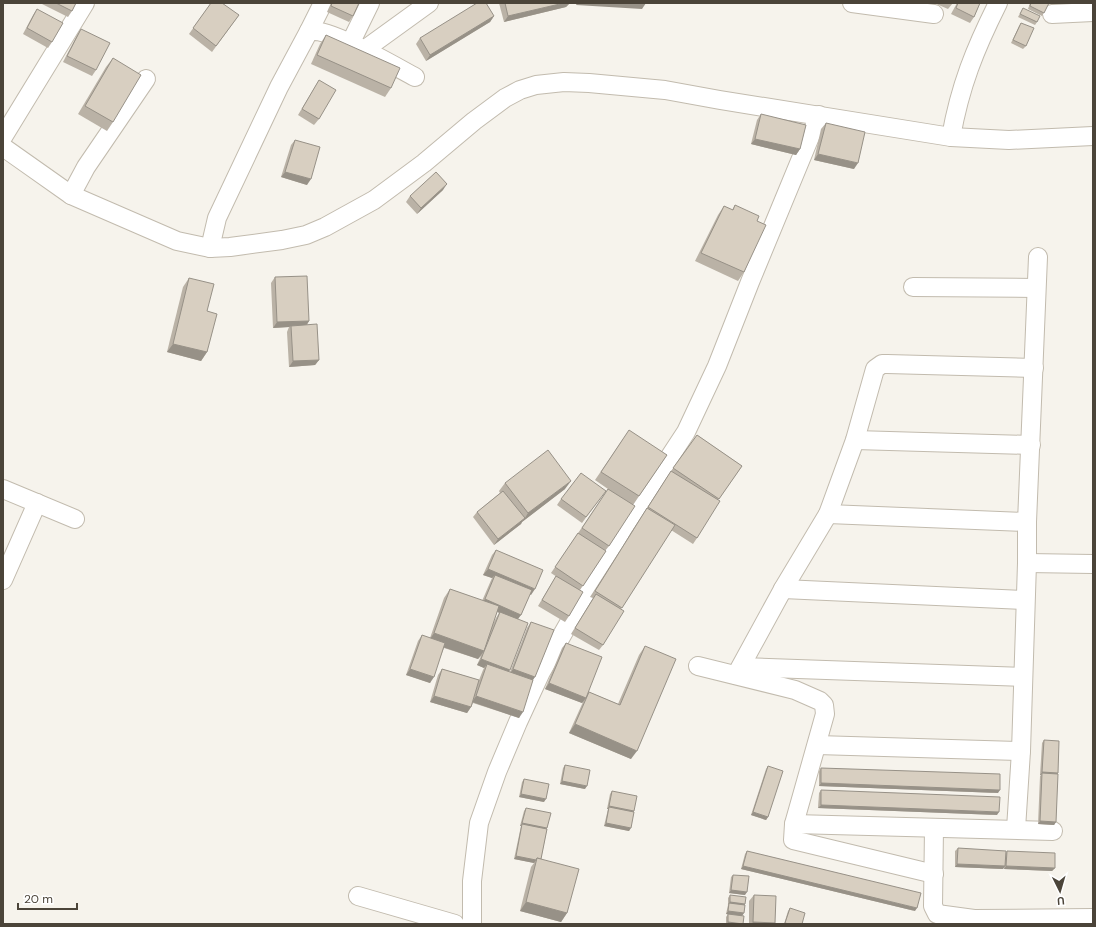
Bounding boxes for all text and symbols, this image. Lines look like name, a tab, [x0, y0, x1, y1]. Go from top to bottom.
north arrow	[1040, 871, 1080, 911]
scale bar	[18, 885, 77, 911]
text: 20 m	[24, 891, 53, 907]
text: U	[1057, 894, 1065, 908]

